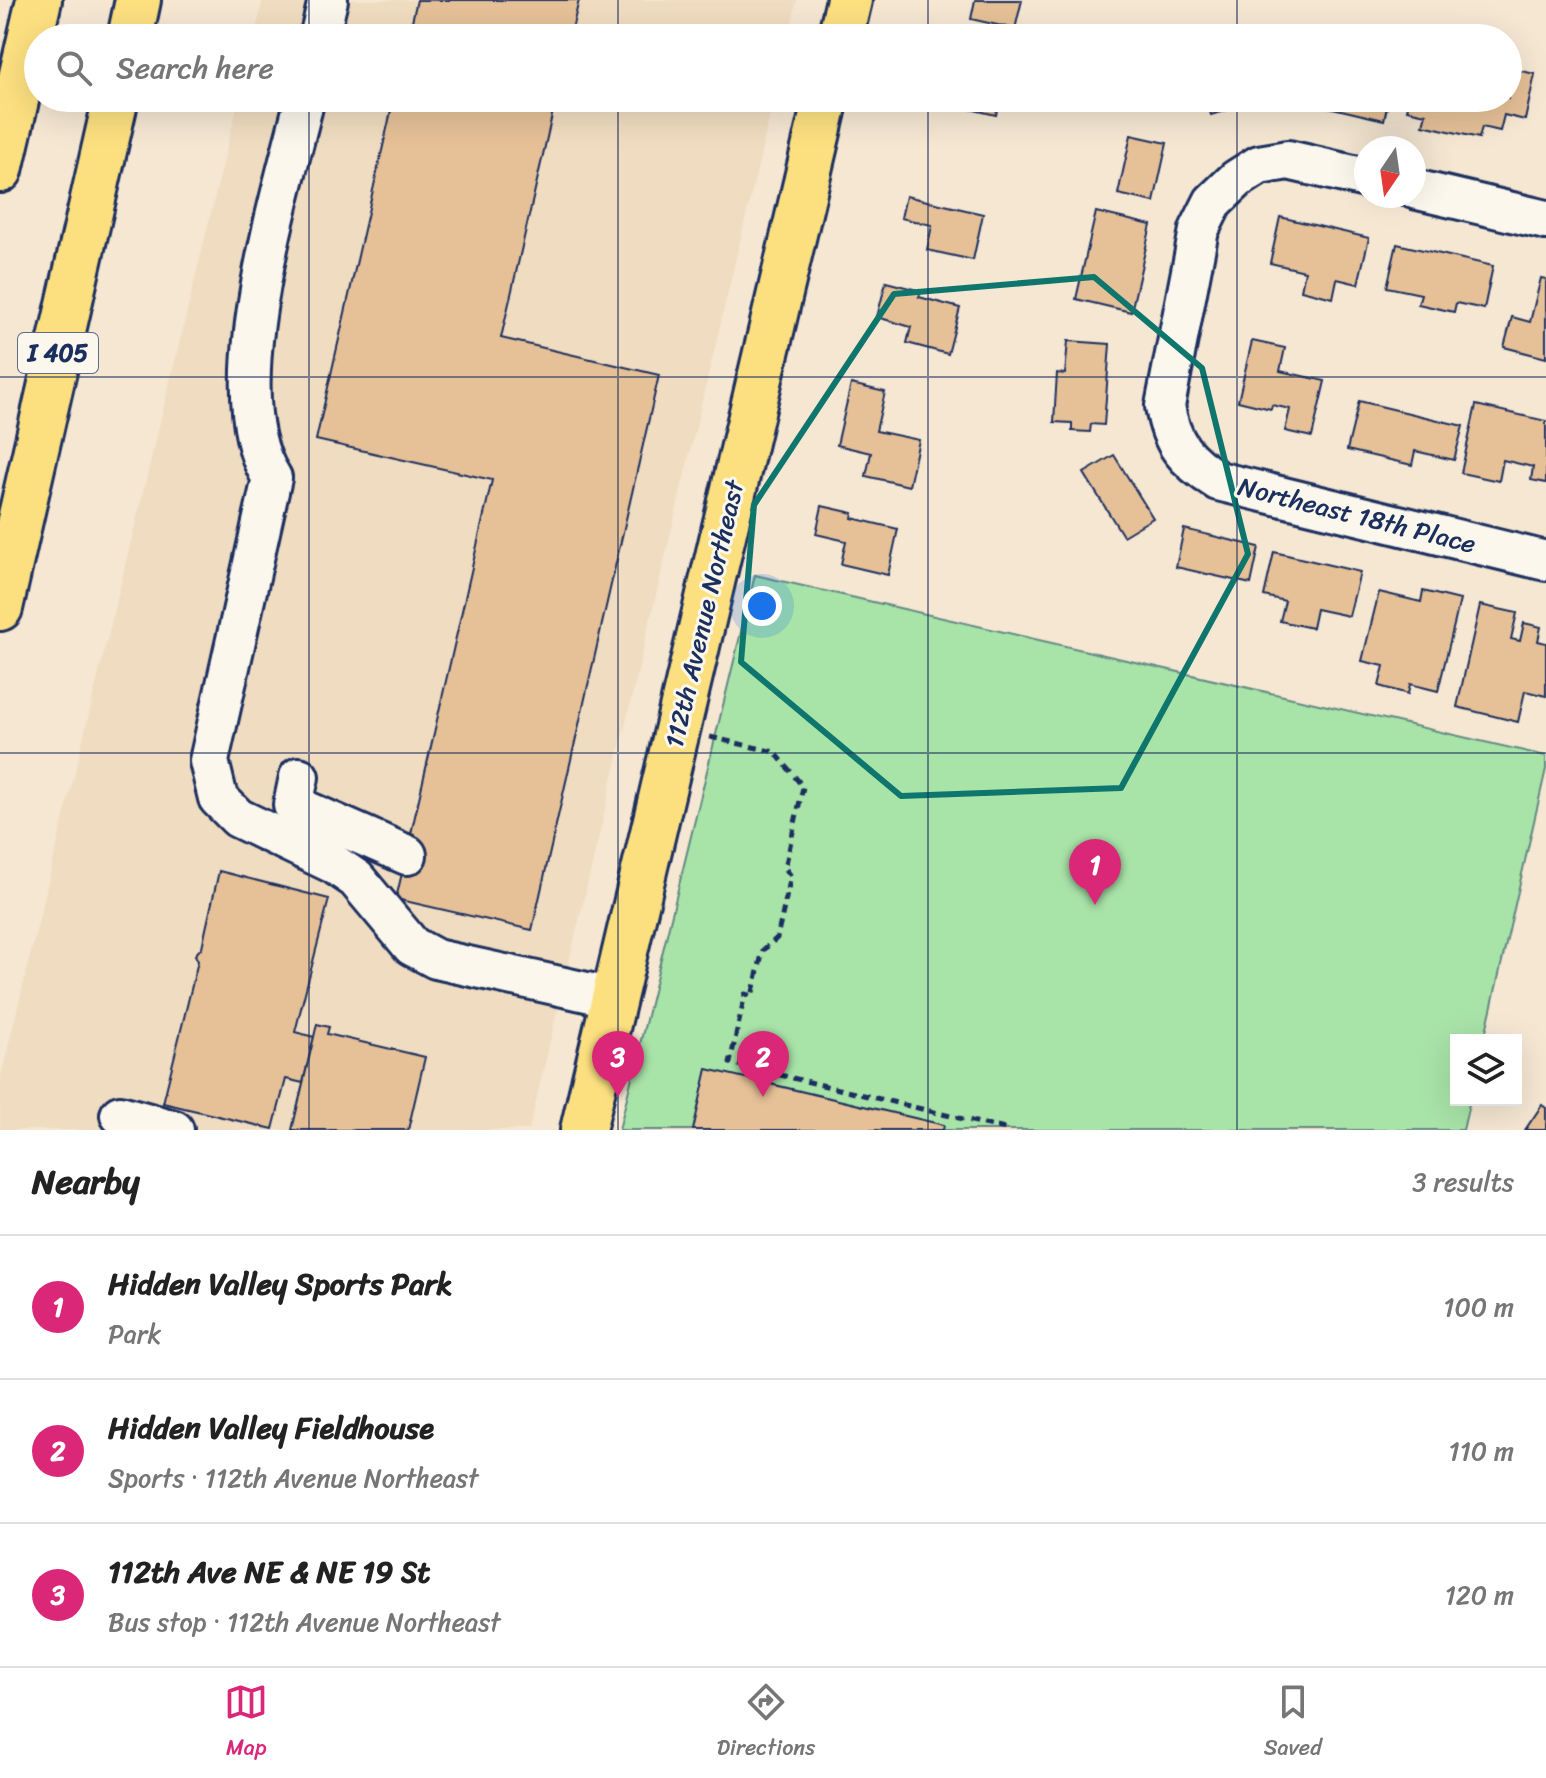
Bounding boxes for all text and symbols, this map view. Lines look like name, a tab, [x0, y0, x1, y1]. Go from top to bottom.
search box	[24, 24, 1522, 112]
text: Search here	[116, 41, 274, 95]
icon: search	[52, 46, 96, 90]
north arrow	[1354, 136, 1426, 208]
road number: I 405	[18, 333, 98, 373]
street label: Northeast 18th Place	[1233, 463, 1481, 567]
street label: 112th Avenue Northeast	[651, 474, 758, 752]
your location	[742, 586, 782, 626]
pin: 1	[1069, 839, 1121, 905]
pin: 3	[592, 1031, 644, 1097]
pin: 2	[737, 1031, 789, 1097]
map controls	[1450, 1034, 1522, 1106]
button: layers	[1450, 1034, 1522, 1106]
text: Nearby	[32, 1152, 140, 1212]
text: 3 results	[1412, 1159, 1514, 1205]
text: Hidden Valley Sports Park	[108, 1257, 453, 1311]
text: 1	[52, 1284, 64, 1330]
text: 100 m	[1443, 1284, 1514, 1330]
text: Park	[108, 1311, 161, 1357]
text: Hidden Valley Fieldhouse	[108, 1401, 434, 1455]
text: 2	[50, 1428, 66, 1474]
text: 110 m	[1449, 1428, 1514, 1474]
text: Sports · 112th Avenue Northeast	[108, 1455, 479, 1501]
text: 112th Ave NE & NE 19 St	[108, 1545, 430, 1599]
text: 3	[51, 1572, 65, 1618]
text: 120 m	[1445, 1572, 1514, 1618]
text: Bus stop · 112th Avenue Northeast	[108, 1599, 501, 1645]
tab: Map	[224, 1680, 268, 1767]
tab: Directions	[717, 1680, 815, 1767]
tab: Saved	[1264, 1680, 1322, 1767]

